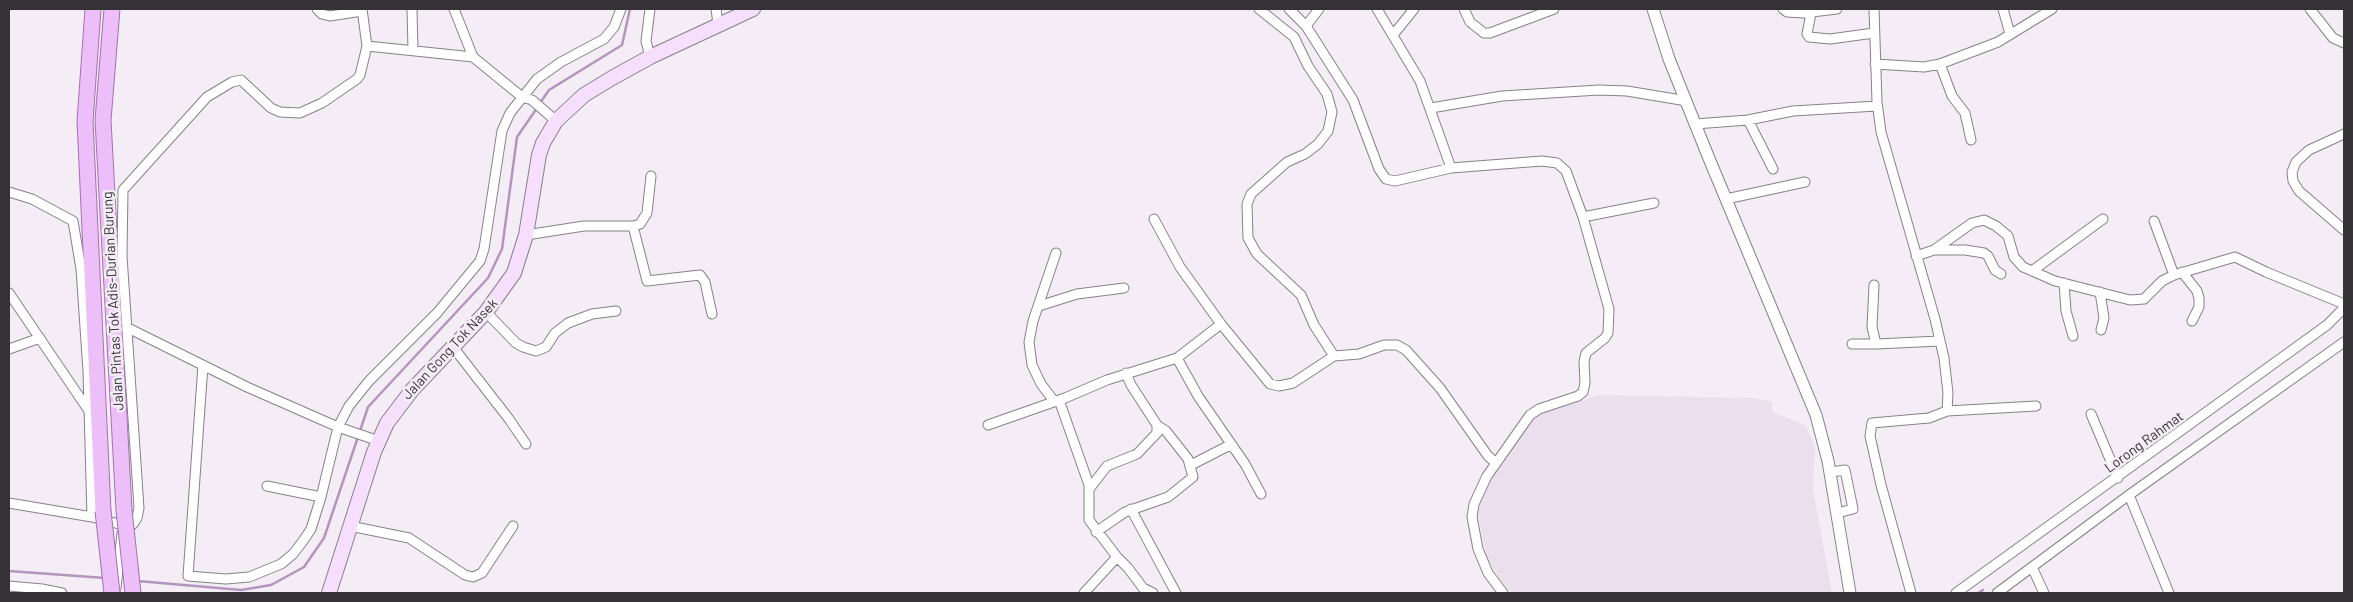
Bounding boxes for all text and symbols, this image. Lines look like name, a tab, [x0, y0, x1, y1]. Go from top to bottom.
street label: Jalan Pintas Tok Adis-Durian Burung	[99, 191, 127, 411]
street label: Jalan Gong Tok Nasek	[399, 295, 501, 403]
street label: Lorong Rahmat	[2101, 408, 2187, 476]

